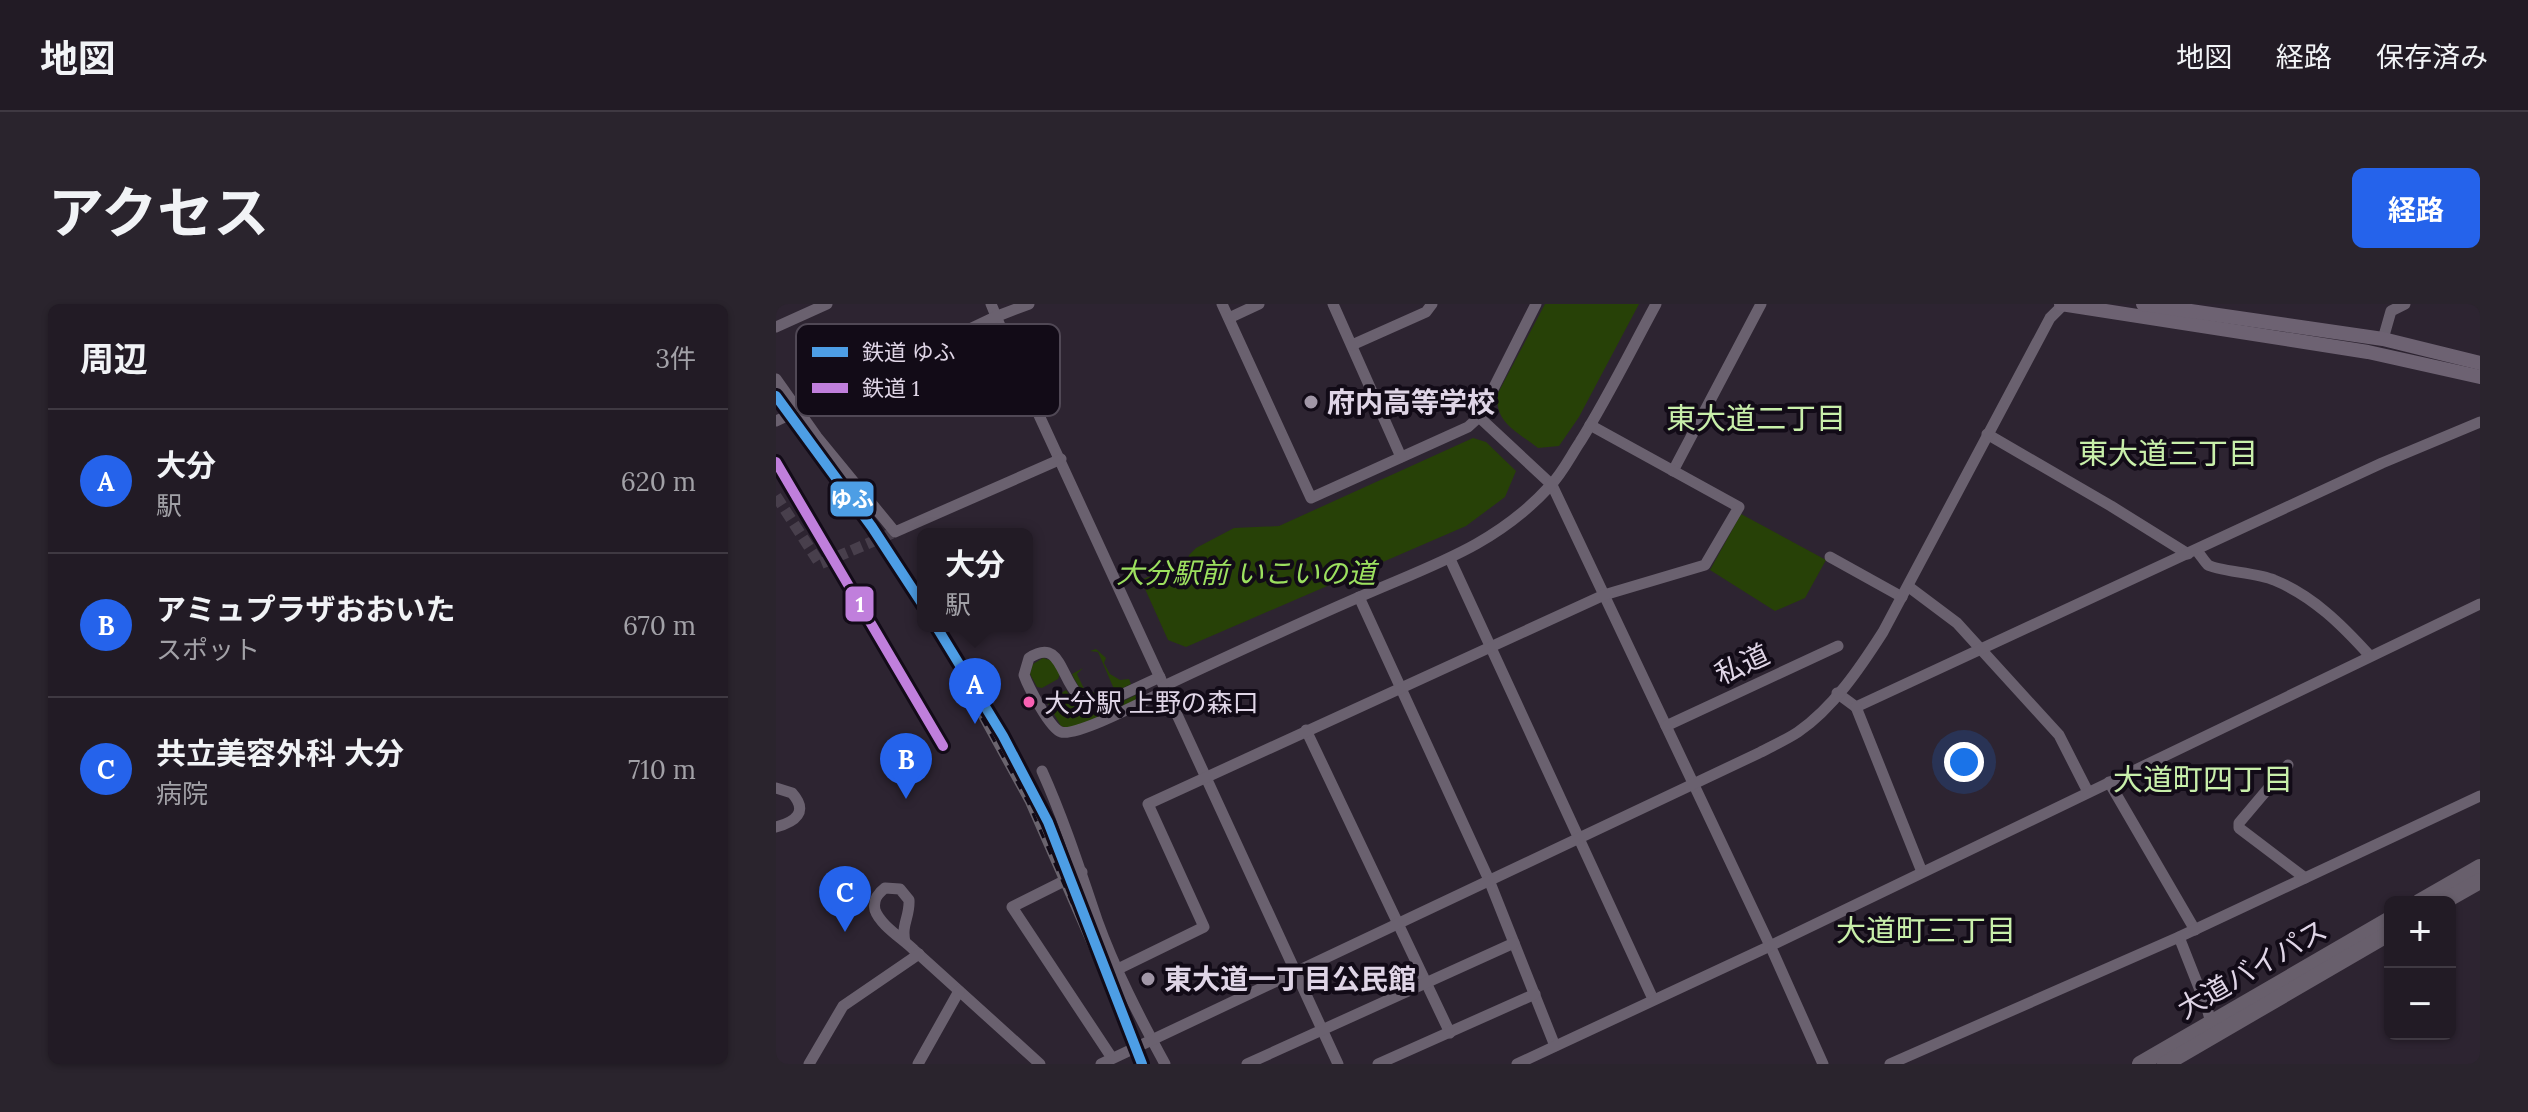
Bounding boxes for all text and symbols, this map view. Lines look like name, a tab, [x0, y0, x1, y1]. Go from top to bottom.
text: 地図	[40, 34, 116, 82]
text: 地図	[2176, 39, 2232, 75]
text: 経路	[2276, 39, 2332, 75]
text: 保存済み	[2376, 39, 2488, 75]
button: 経路	[2352, 168, 2480, 248]
text: アクセス	[48, 177, 269, 248]
legend	[796, 324, 1060, 416]
text: 周辺	[80, 337, 148, 380]
text: 鉄道 ゆふ	[862, 338, 955, 366]
text: 3件	[656, 342, 696, 375]
text: 鉄道 1	[862, 374, 920, 402]
place label: 府内高等学校	[1327, 384, 1495, 420]
marker: 府内高等学校	[1302, 393, 1320, 411]
district label: 東大道二丁目	[1666, 399, 1846, 437]
district label: 東大道三丁目	[2078, 434, 2258, 472]
text: 大分	[156, 446, 216, 484]
text: A	[97, 465, 115, 498]
text: 620 m	[621, 465, 696, 498]
line badge: ゆふ	[829, 480, 875, 518]
text: ゆふ	[830, 485, 874, 513]
text: 駅	[156, 489, 182, 522]
popup	[917, 528, 1033, 632]
text: 大分	[945, 545, 1005, 583]
park label: 大分駅前 いこいの道	[1116, 555, 1380, 591]
line badge: 1	[844, 585, 875, 623]
text: 駅	[945, 588, 971, 621]
text: アミュプラザおおいた	[156, 590, 455, 628]
text: 1	[856, 590, 865, 618]
text: B	[97, 609, 115, 642]
text: 670 m	[623, 609, 696, 642]
text: スポット	[156, 633, 260, 666]
street label: 私道	[1709, 636, 1775, 692]
pin: A	[949, 658, 1001, 724]
place label: 大分駅 上野の森口	[1044, 686, 1259, 719]
marker: 大分駅 上野の森口	[1021, 694, 1037, 710]
pin: B	[880, 733, 932, 799]
text: 共立美容外科 大分	[156, 734, 404, 772]
your location	[1944, 742, 1984, 782]
text: C	[97, 753, 115, 786]
text: 710 m	[628, 753, 696, 786]
district label: 大道町四丁目	[2113, 760, 2293, 798]
text: 病院	[156, 777, 208, 810]
pin: C	[819, 866, 871, 932]
map controls	[2384, 896, 2456, 1040]
button: +	[2384, 896, 2456, 968]
district label: 大道町三丁目	[1836, 911, 2016, 949]
street label: 大道バイパス	[2170, 912, 2334, 1026]
place label: 東大道一丁目公民館	[1164, 961, 1416, 997]
button: −	[2384, 968, 2456, 1040]
marker: 東大道一丁目公民館	[1139, 970, 1157, 988]

